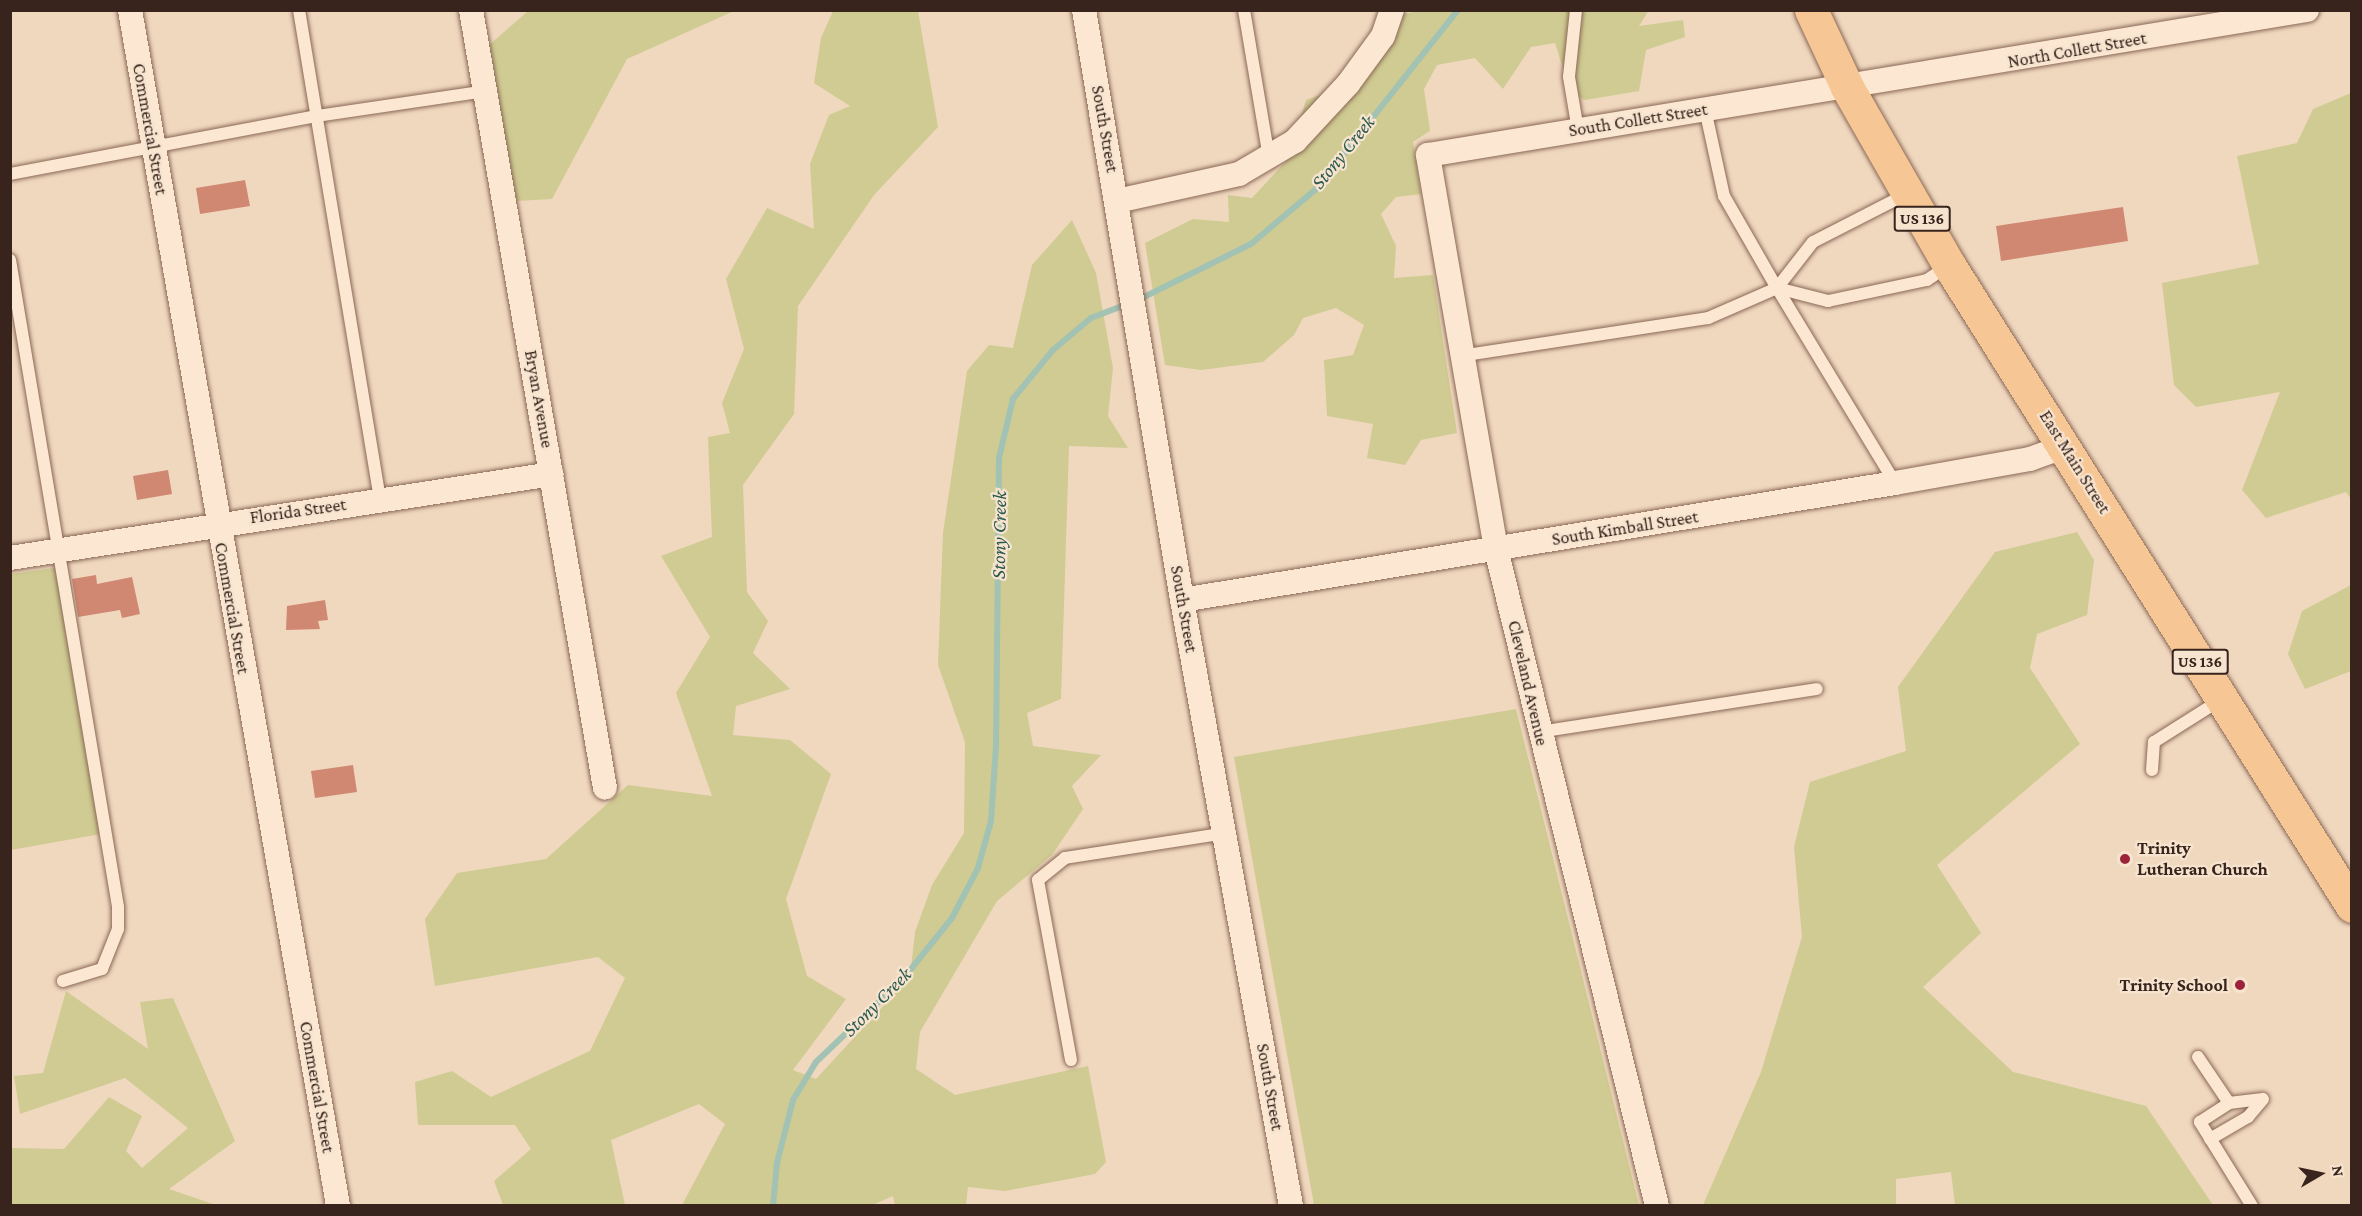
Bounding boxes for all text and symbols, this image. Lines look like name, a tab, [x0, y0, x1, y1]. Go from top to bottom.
street label: North Collett Street	[2006, 27, 2148, 73]
street label: Commercial Street	[128, 62, 172, 196]
street label: South Street	[1087, 84, 1123, 174]
street label: South Collett Street	[1567, 98, 1709, 142]
water label: Stony Creek	[1306, 110, 1380, 194]
road number: US 136	[1894, 206, 1950, 232]
street label: Bryan Avenue	[520, 348, 558, 450]
street label: East Main Street	[2035, 406, 2115, 518]
water label: Stony Creek	[986, 491, 1012, 579]
street label: Florida Street	[248, 494, 348, 528]
street label: South Kimball Street	[1550, 506, 1700, 550]
street label: Commercial Street	[210, 541, 254, 675]
street label: South Street	[1166, 564, 1202, 654]
street label: Cleveland Avenue	[1503, 618, 1553, 748]
road number: US 136	[2172, 649, 2228, 675]
place label: Trinity Lutheran Church	[2137, 838, 2268, 880]
marker: Trinity Lutheran Church	[2118, 852, 2132, 866]
water label: Stony Creek	[837, 962, 917, 1042]
place label: Trinity School	[2119, 974, 2228, 996]
marker: Trinity School	[2233, 978, 2247, 992]
street label: Commercial Street	[295, 1020, 339, 1154]
street label: South Street	[1252, 1042, 1288, 1132]
north arrow	[2290, 1144, 2350, 1204]
text: N	[2329, 1164, 2348, 1178]

